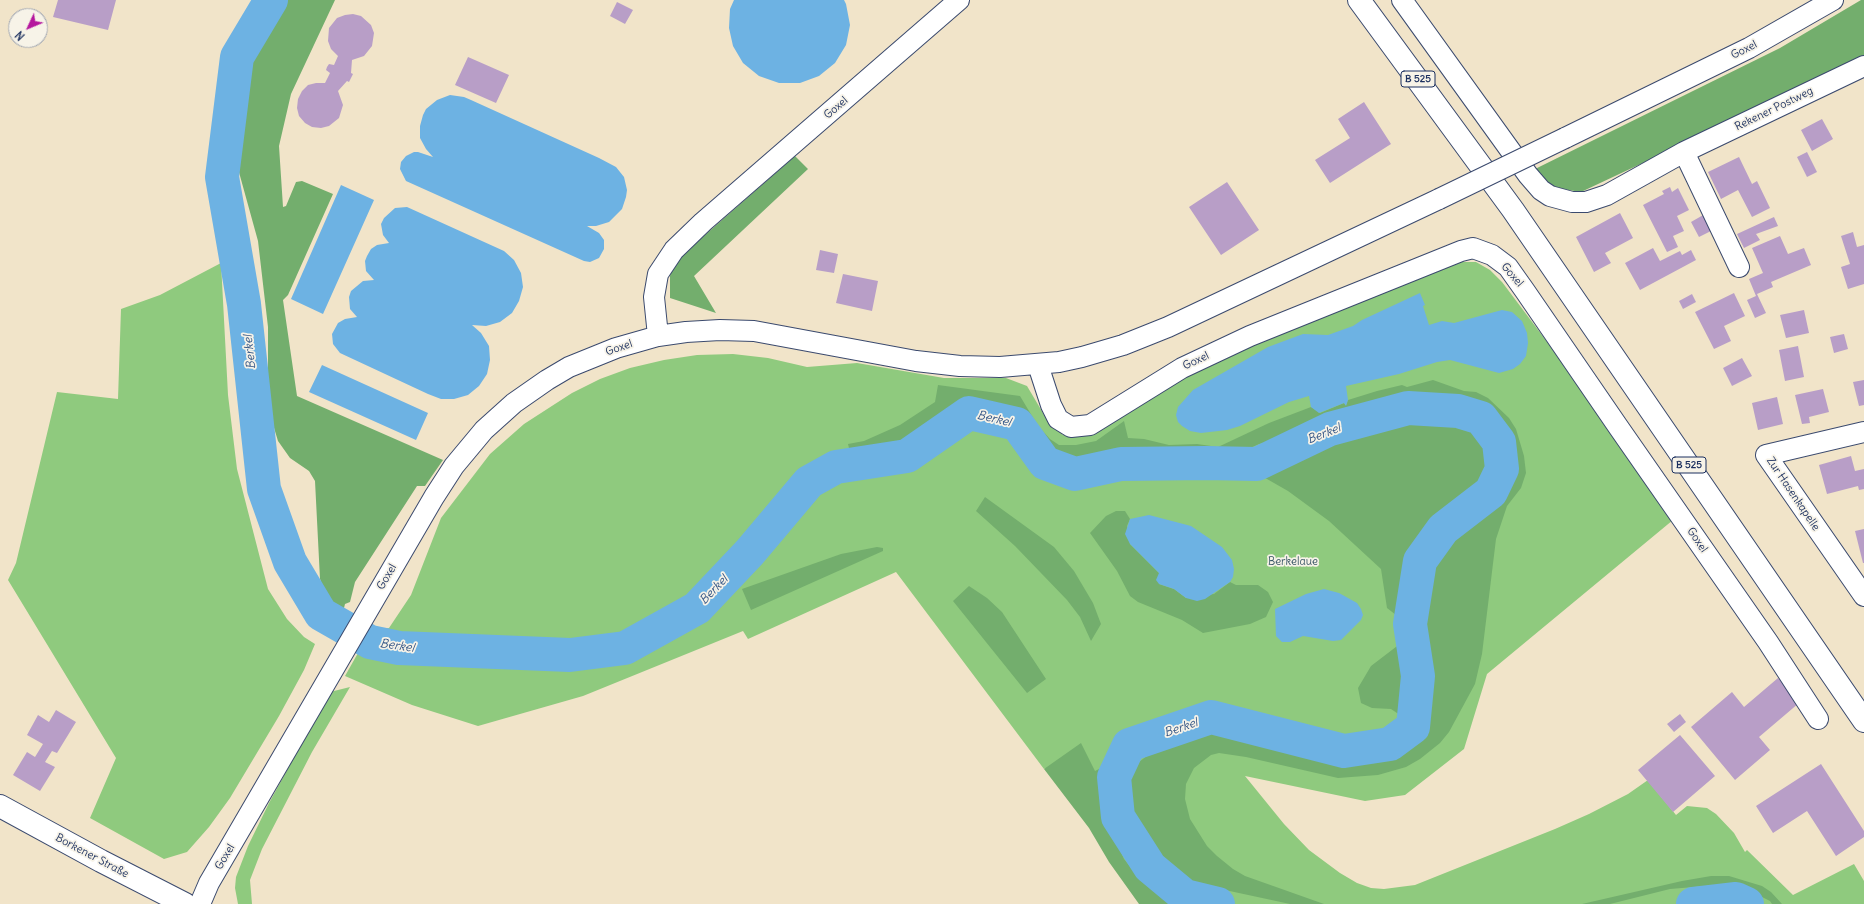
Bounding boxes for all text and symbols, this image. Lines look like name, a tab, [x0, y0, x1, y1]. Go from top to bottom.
north arrow	[8, 8, 48, 48]
text: N	[12, 28, 28, 43]
street label: Goxel	[1729, 38, 1759, 62]
road number: B 525	[1401, 71, 1435, 87]
street label: Rekener Postweg	[1733, 84, 1815, 134]
street label: Goxel	[821, 94, 851, 122]
street label: Goxel	[1498, 260, 1526, 290]
water label: Berkel	[241, 334, 259, 370]
street label: Goxel	[604, 337, 634, 359]
street label: Goxel	[1181, 349, 1211, 373]
water label: Berkel	[976, 408, 1012, 430]
water label: Berkel	[1305, 421, 1343, 447]
street label: Zur Hasenkapelle	[1764, 455, 1822, 533]
road number: B 525	[1672, 457, 1706, 473]
street label: Goxel	[1684, 525, 1710, 555]
park label: Berkelaue	[1268, 555, 1318, 569]
street label: Goxel	[374, 562, 400, 592]
water label: Berkel	[697, 573, 731, 607]
water label: Berkel	[379, 636, 415, 656]
water label: Berkel	[1162, 716, 1200, 740]
street label: Borkener Straße	[53, 831, 131, 881]
street label: Goxel	[212, 842, 238, 872]

